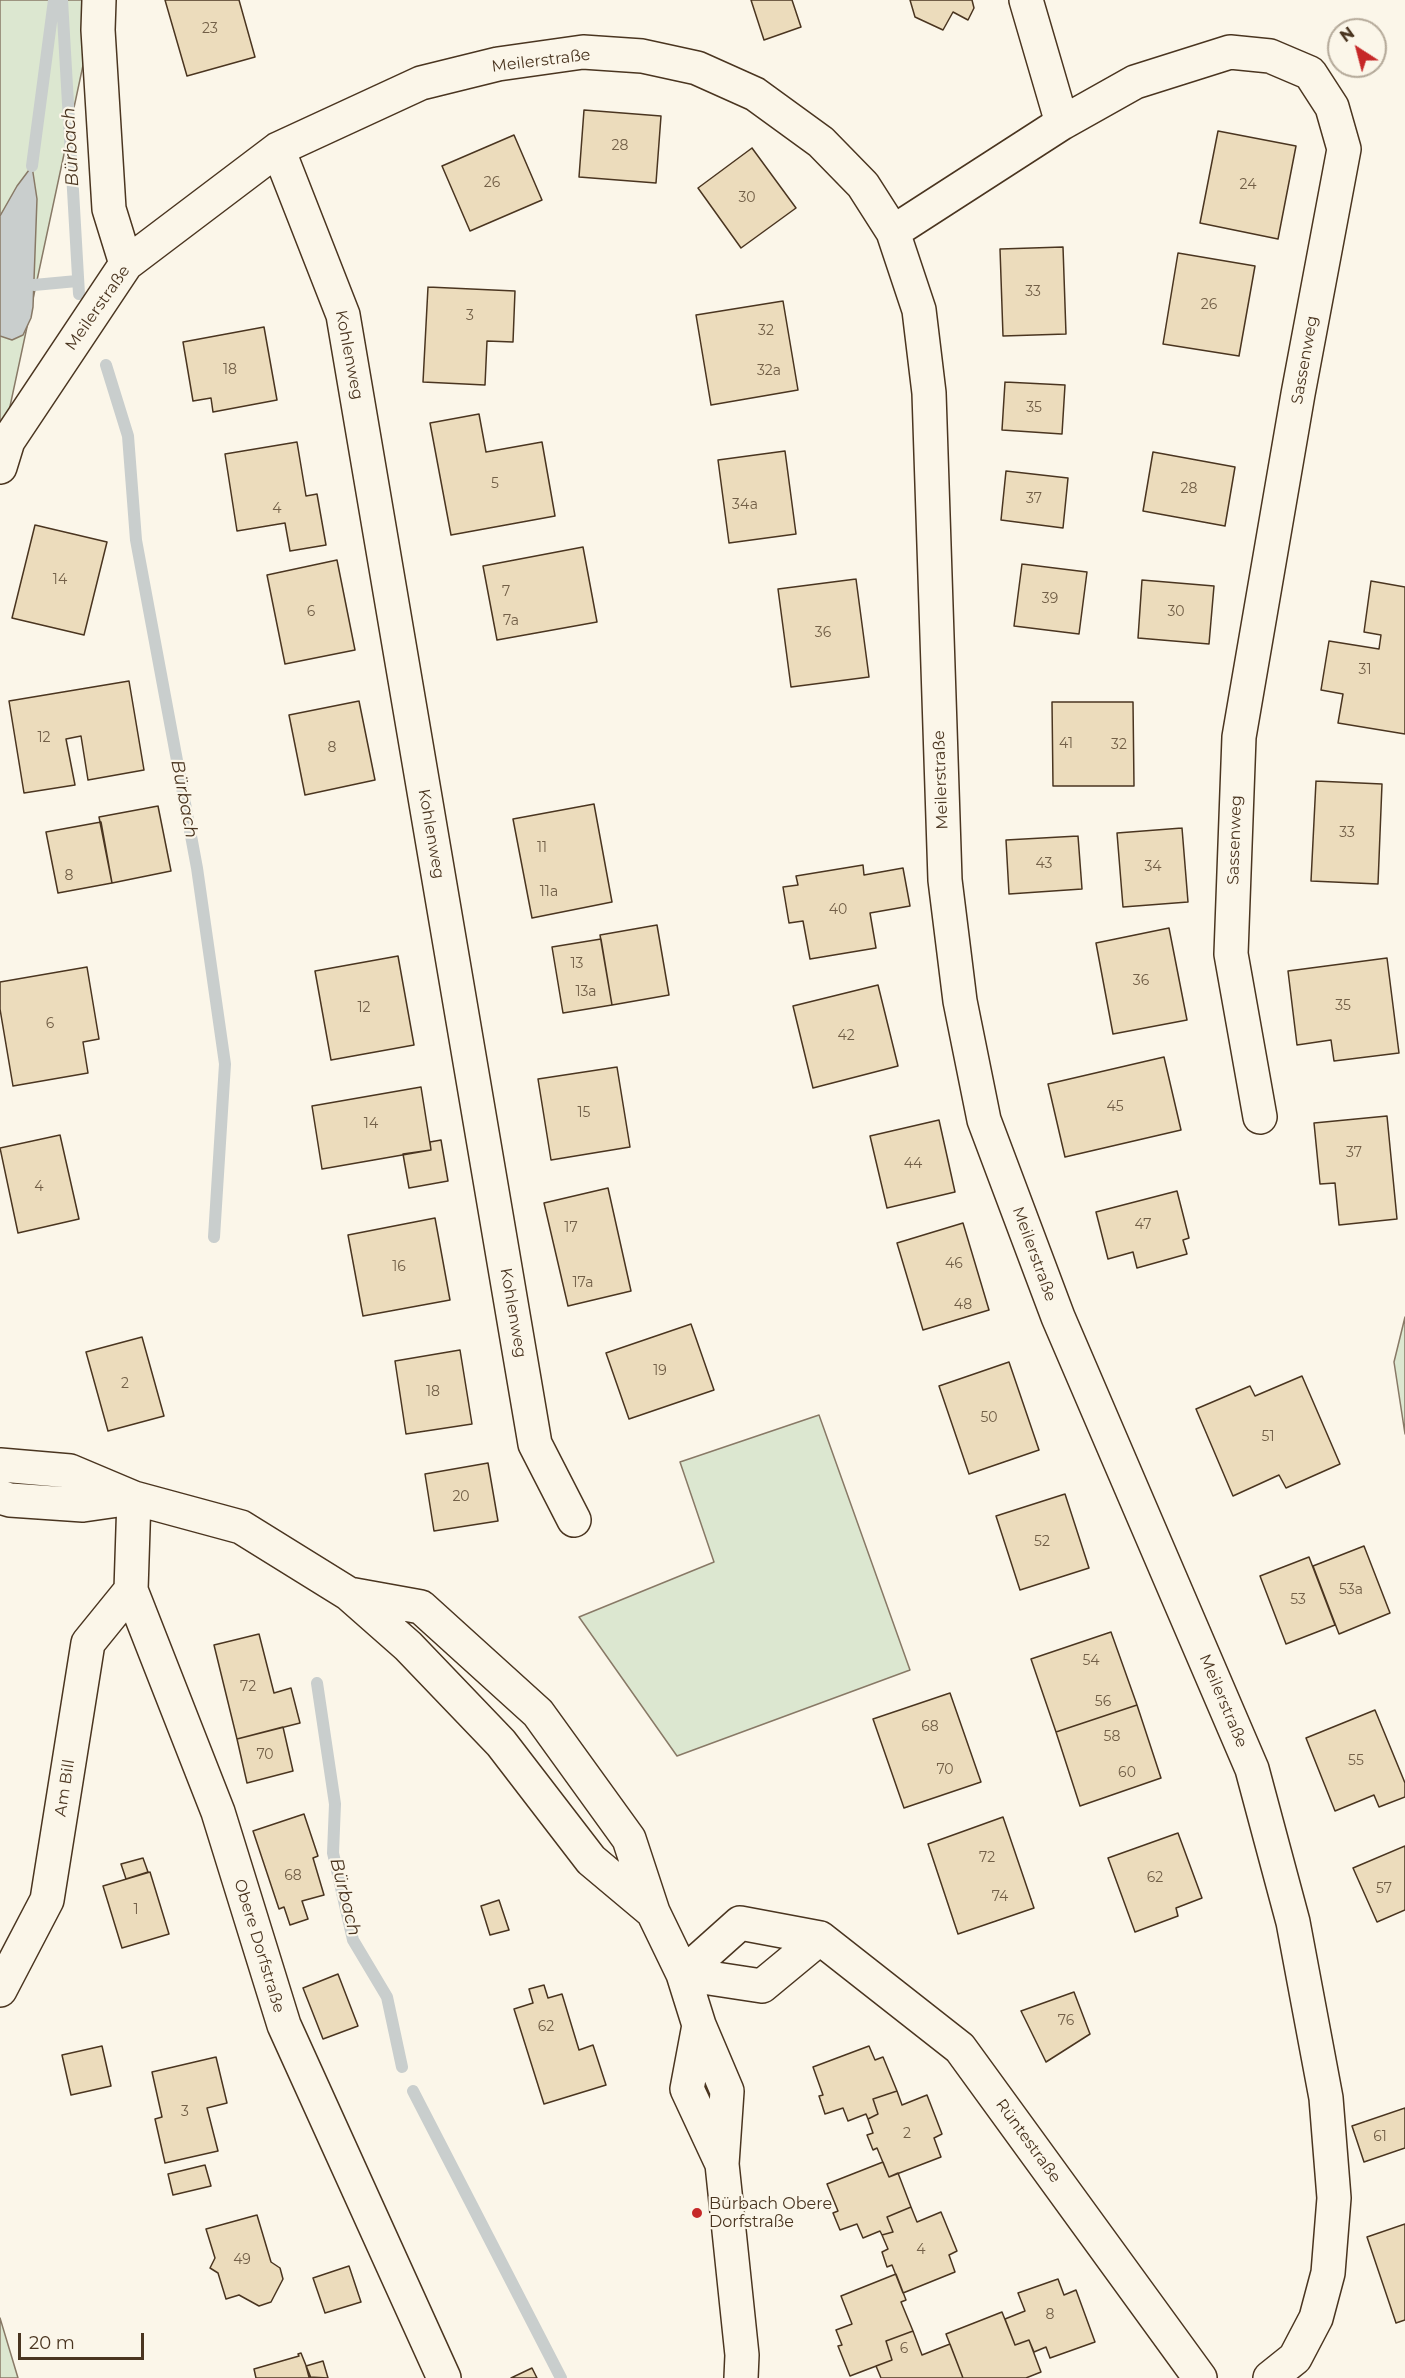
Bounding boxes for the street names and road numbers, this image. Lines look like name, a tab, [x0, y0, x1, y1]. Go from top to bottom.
street label: Meilerstraße	[490, 45, 592, 77]
street label: Meilerstraße	[62, 262, 134, 354]
street label: Kohlenweg	[331, 309, 367, 401]
street label: Sassenweg	[1288, 314, 1322, 406]
street label: Meilerstraße	[930, 730, 952, 830]
street label: Kohlenweg	[414, 788, 448, 880]
street label: Sassenweg	[1224, 795, 1246, 885]
street label: Meilerstraße	[1008, 1204, 1060, 1304]
street label: Kohlenweg	[496, 1267, 530, 1359]
street label: Meilerstraße	[1195, 1651, 1251, 1751]
street label: Am Bill	[51, 1758, 79, 1818]
street label: Obere Dorfstraße	[230, 1877, 288, 2015]
street label: Rüntestraße	[991, 2095, 1065, 2187]

